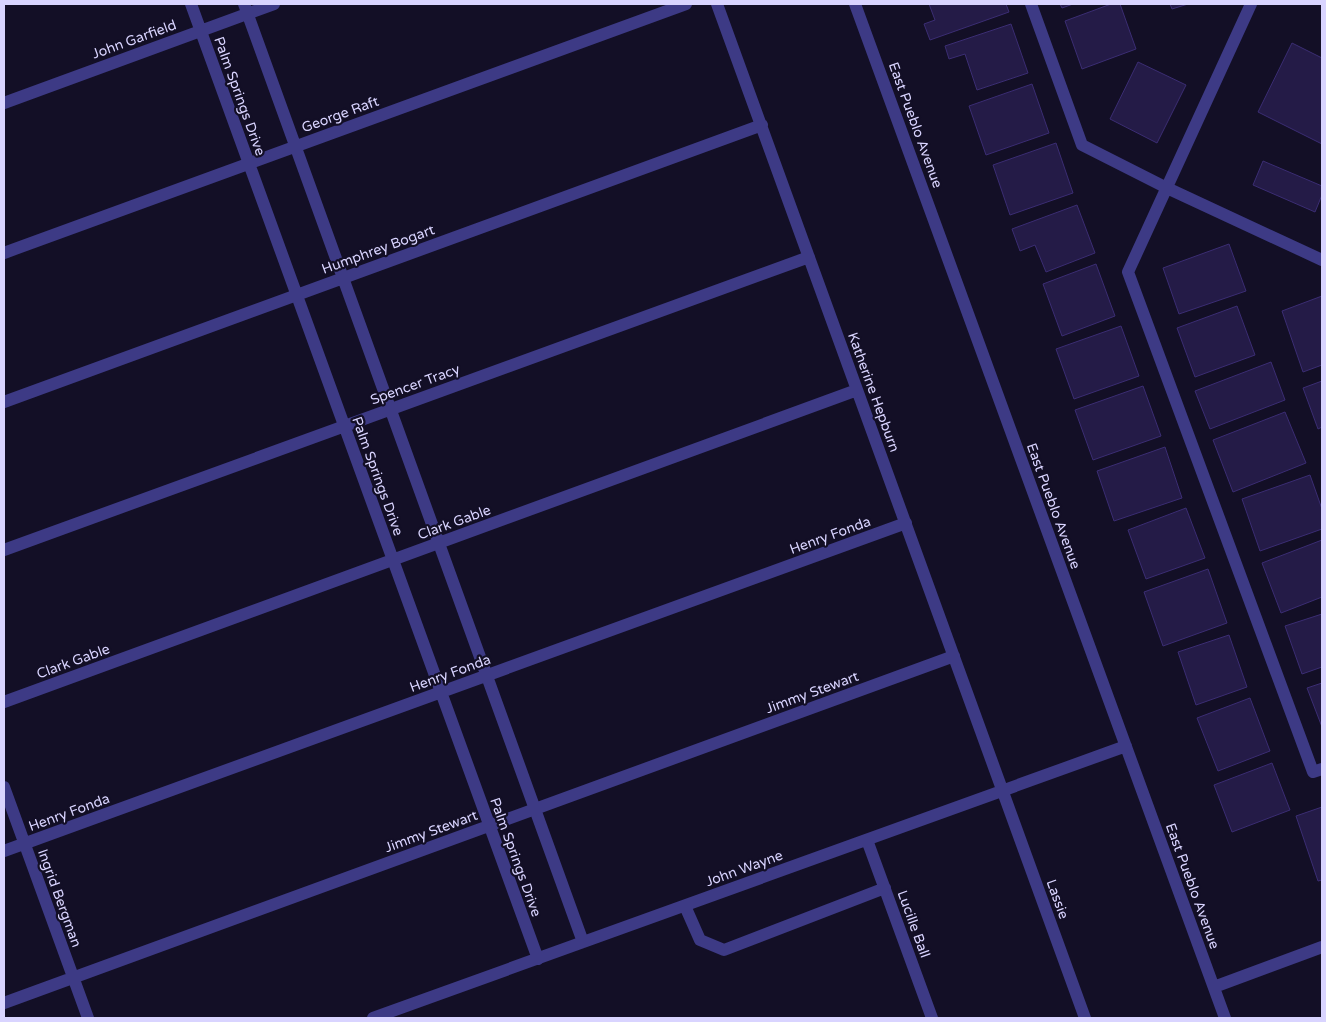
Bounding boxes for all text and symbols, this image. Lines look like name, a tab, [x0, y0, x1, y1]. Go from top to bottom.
street label: John Garfield	[90, 16, 179, 63]
street label: Palm Springs Drive	[210, 34, 269, 158]
street label: East Pueblo Avenue	[885, 60, 946, 190]
street label: George Raft	[299, 92, 382, 136]
street label: Humphrey Bogart	[319, 221, 438, 278]
street label: Katherine Hepburn	[844, 330, 903, 454]
street label: Spencer Tracy	[368, 360, 463, 409]
street label: Palm Springs Drive	[348, 414, 407, 538]
street label: East Pueblo Avenue	[1023, 441, 1084, 571]
street label: Clark Gable	[415, 501, 493, 544]
street label: Henry Fonda	[787, 513, 873, 558]
street label: Clark Gable	[34, 640, 112, 683]
street label: Henry Fonda	[407, 651, 493, 696]
street label: Jimmy Stewart	[763, 668, 862, 717]
street label: Henry Fonda	[26, 790, 112, 835]
street label: Palm Springs Drive	[486, 795, 545, 919]
street label: Jimmy Stewart	[382, 807, 481, 856]
street label: East Pueblo Avenue	[1162, 821, 1223, 951]
street label: Ingrid Bergman	[34, 847, 85, 950]
street label: John Wayne	[703, 847, 785, 890]
street label: Lassie	[1043, 877, 1073, 921]
street label: Lucille Ball	[893, 888, 934, 960]

